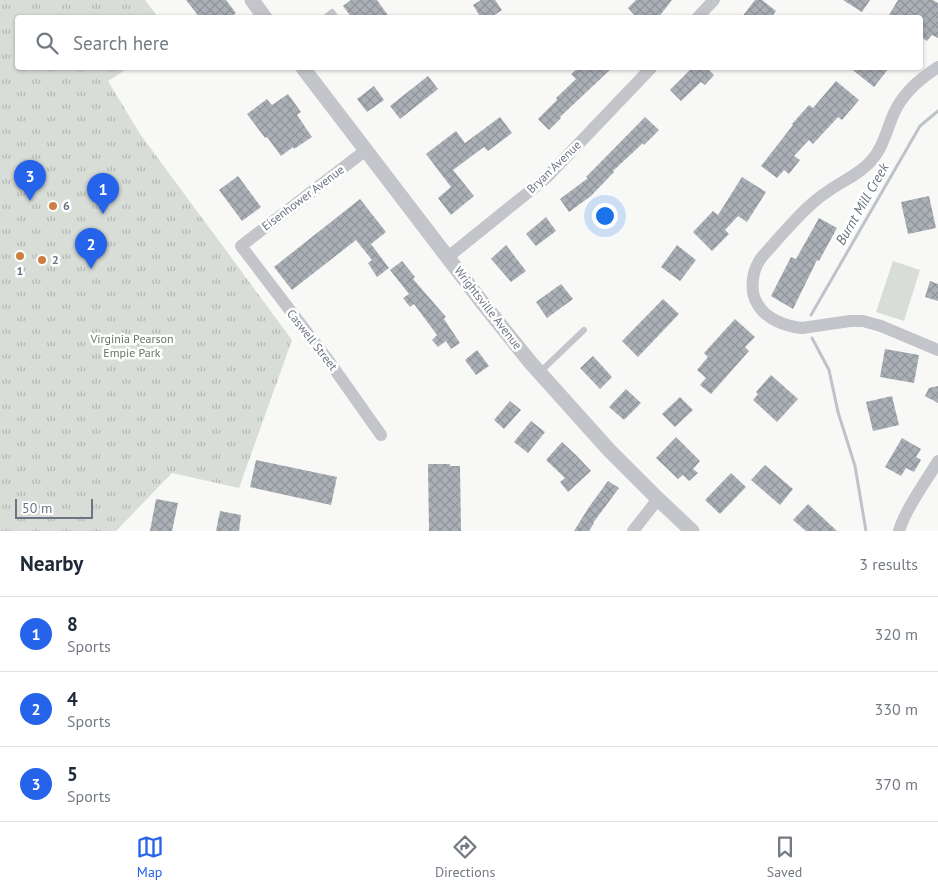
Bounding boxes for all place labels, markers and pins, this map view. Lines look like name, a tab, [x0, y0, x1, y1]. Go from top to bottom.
pin: 3	[14, 160, 46, 201]
pin: 1	[87, 173, 119, 214]
place label: 6	[63, 198, 70, 213]
marker: 6	[47, 200, 59, 212]
pin: 2	[75, 228, 107, 269]
marker: 1	[14, 250, 26, 262]
place label: 2	[52, 252, 59, 267]
marker: 2	[36, 254, 48, 266]
place label: 1	[17, 263, 23, 278]

